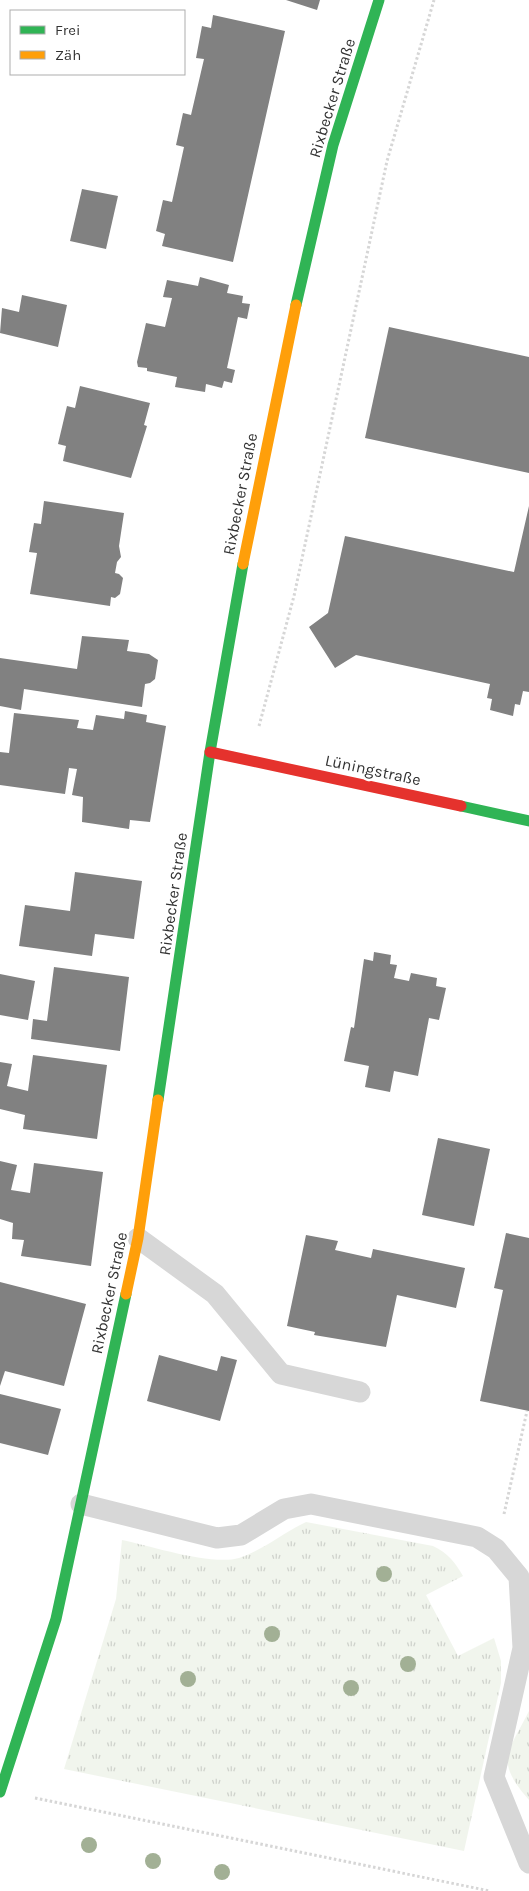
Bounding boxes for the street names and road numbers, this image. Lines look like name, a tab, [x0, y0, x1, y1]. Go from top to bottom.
street label: Rixbecker Straße	[305, 36, 359, 160]
street label: Rixbecker Straße	[219, 431, 261, 557]
street label: Lüningstraße	[323, 751, 423, 789]
street label: Rixbecker Straße	[155, 831, 191, 957]
street label: Rixbecker Straße	[87, 1230, 131, 1356]

